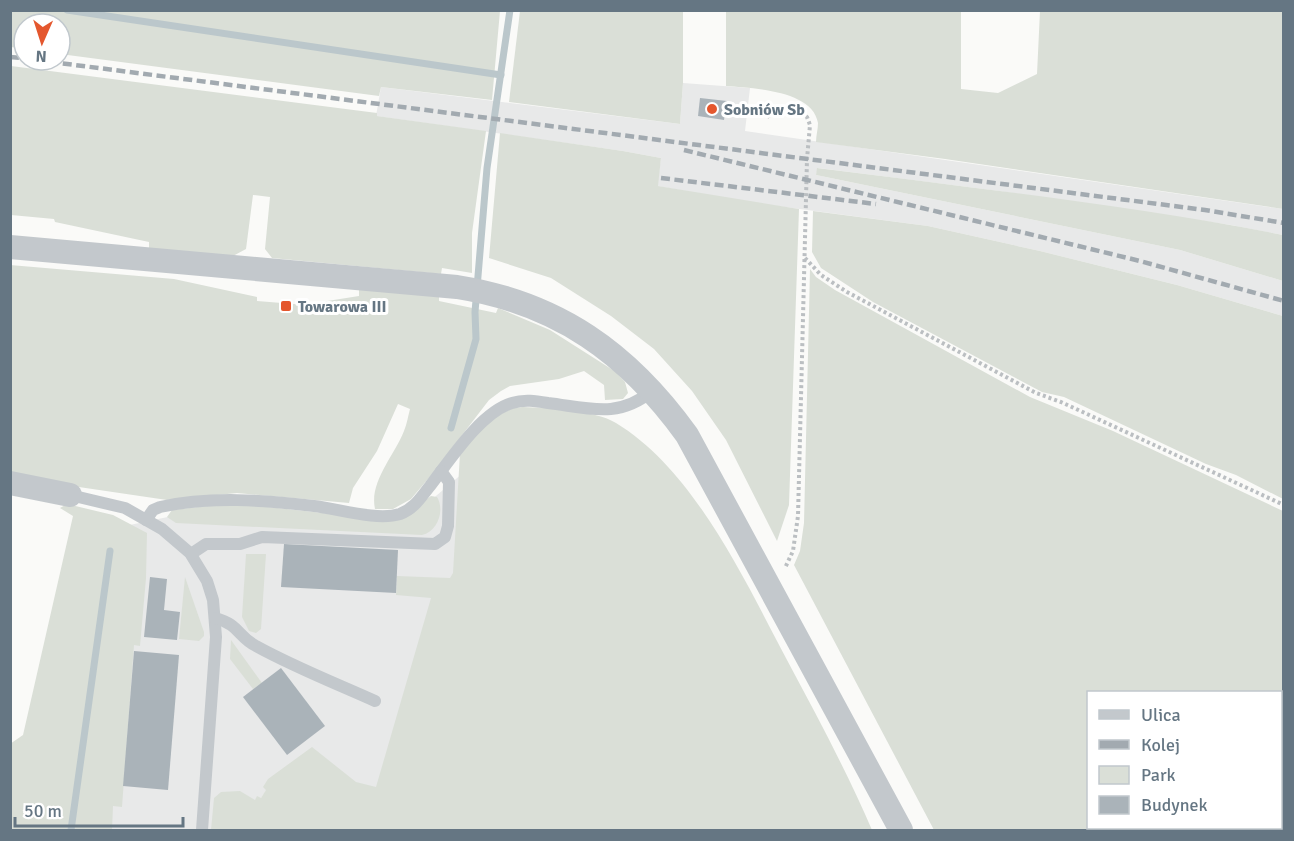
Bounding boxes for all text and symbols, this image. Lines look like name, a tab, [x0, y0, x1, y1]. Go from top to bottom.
north arrow	[12, 12, 72, 72]
text: N	[35, 46, 47, 66]
place label: Sobniów Sb	[724, 100, 805, 120]
marker: Sobniów Sb	[705, 102, 719, 116]
place label: Towarowa III	[298, 297, 387, 317]
marker: Towarowa III	[279, 299, 293, 313]
legend	[1087, 691, 1282, 829]
text: Ulica	[1141, 704, 1181, 726]
text: Kolej	[1141, 734, 1180, 756]
text: Park	[1141, 764, 1176, 786]
scale bar	[15, 790, 183, 828]
text: Budynek	[1141, 794, 1208, 816]
text: 50 m	[24, 800, 62, 822]

